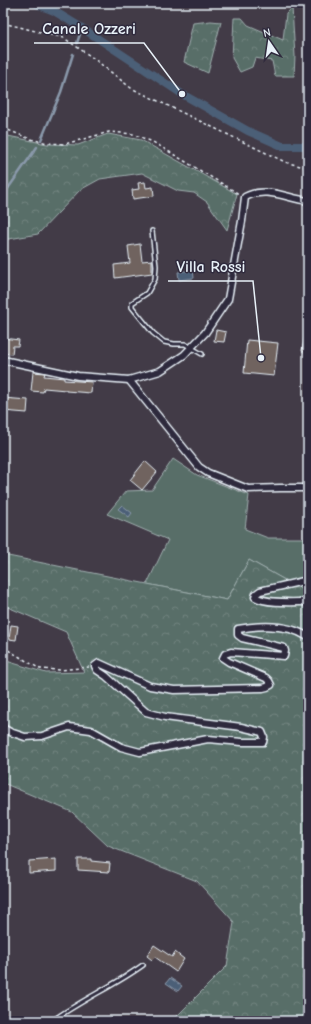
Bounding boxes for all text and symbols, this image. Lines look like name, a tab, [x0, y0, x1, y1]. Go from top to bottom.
callout: Canale Ozzeri	[34, 15, 144, 43]
text: Canale Ozzeri	[42, 20, 136, 38]
north arrow	[249, 22, 289, 62]
text: N	[262, 26, 272, 40]
callout: Villa Rossi	[168, 253, 253, 281]
text: Villa Rossi	[177, 258, 245, 276]

